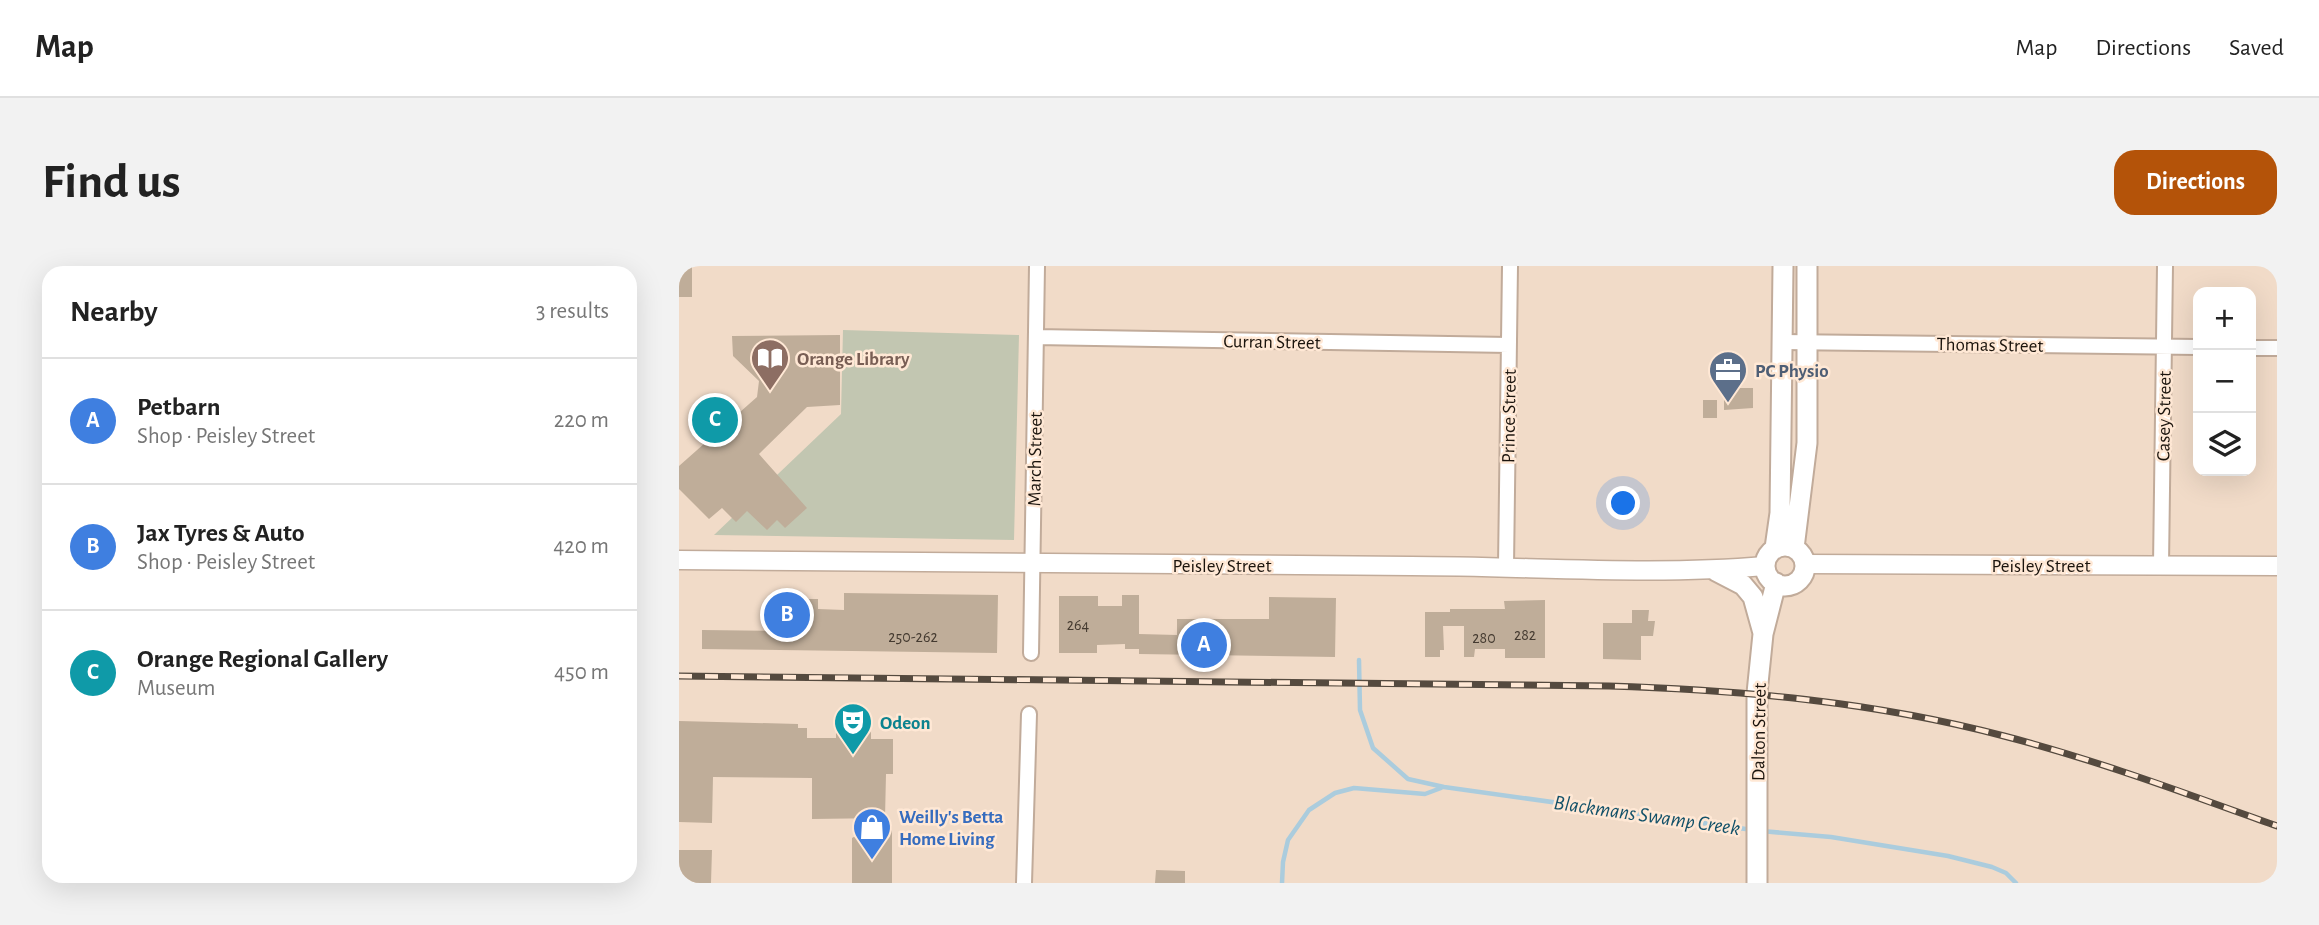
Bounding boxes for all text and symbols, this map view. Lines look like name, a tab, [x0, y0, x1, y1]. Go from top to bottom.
text: Map	[35, 31, 94, 64]
text: Map	[2015, 36, 2057, 60]
text: Directions	[2095, 36, 2191, 60]
text: Saved	[2229, 36, 2284, 60]
button: Directions	[2114, 150, 2277, 215]
text: Find us	[42, 158, 181, 207]
map controls	[2193, 287, 2256, 476]
button: +	[2193, 287, 2256, 350]
text: Nearby	[70, 297, 158, 327]
text: 3 results	[536, 300, 609, 323]
street label: Curran Street	[1223, 332, 1321, 353]
street label: Thomas Street	[1936, 335, 2044, 356]
library icon: Orange Library	[749, 337, 791, 392]
office icon: PC Physio	[1707, 349, 1749, 404]
place label: Orange Library	[797, 350, 910, 369]
button: −	[2193, 350, 2256, 413]
place label: PC Physio	[1755, 362, 1829, 381]
street label: Prince Street	[1499, 369, 1520, 463]
street label: Casey Street	[2154, 371, 2175, 461]
text: Petbarn	[137, 394, 220, 420]
pin: C	[692, 394, 738, 446]
text: A	[86, 409, 100, 432]
text: 220 m	[554, 409, 609, 432]
street label: March Street	[1025, 412, 1046, 506]
button: layers	[2193, 413, 2256, 476]
text: Shop · Peisley Street	[137, 425, 315, 448]
your location	[1606, 486, 1640, 520]
text: Jax Tyres & Auto	[137, 520, 305, 546]
text: B	[86, 535, 100, 558]
text: 420 m	[553, 535, 609, 558]
text: Shop · Peisley Street	[137, 551, 315, 574]
street label: Peisley Street	[1173, 557, 1271, 576]
street label: Peisley Street	[1992, 557, 2090, 576]
pin: B	[764, 589, 810, 641]
house number: 264	[1067, 617, 1090, 633]
pin: A	[1181, 619, 1227, 671]
house number: 282	[1514, 627, 1536, 643]
house number: 250-262	[888, 629, 938, 645]
house number: 280	[1472, 630, 1496, 646]
text: Orange Regional Gallery	[137, 646, 388, 672]
text: C	[87, 661, 99, 684]
text: 450 m	[554, 661, 609, 684]
text: Museum	[137, 677, 215, 700]
street label: Dalton Street	[1749, 683, 1770, 781]
theatre icon: Odeon	[832, 701, 874, 756]
place label: Odeon	[880, 714, 930, 733]
water label: Blackmans Swamp Creek	[1552, 792, 1742, 840]
shop icon: Weilly's Betta Home Living	[851, 806, 893, 861]
place label: Weilly's Betta Home Living	[899, 808, 1003, 849]

